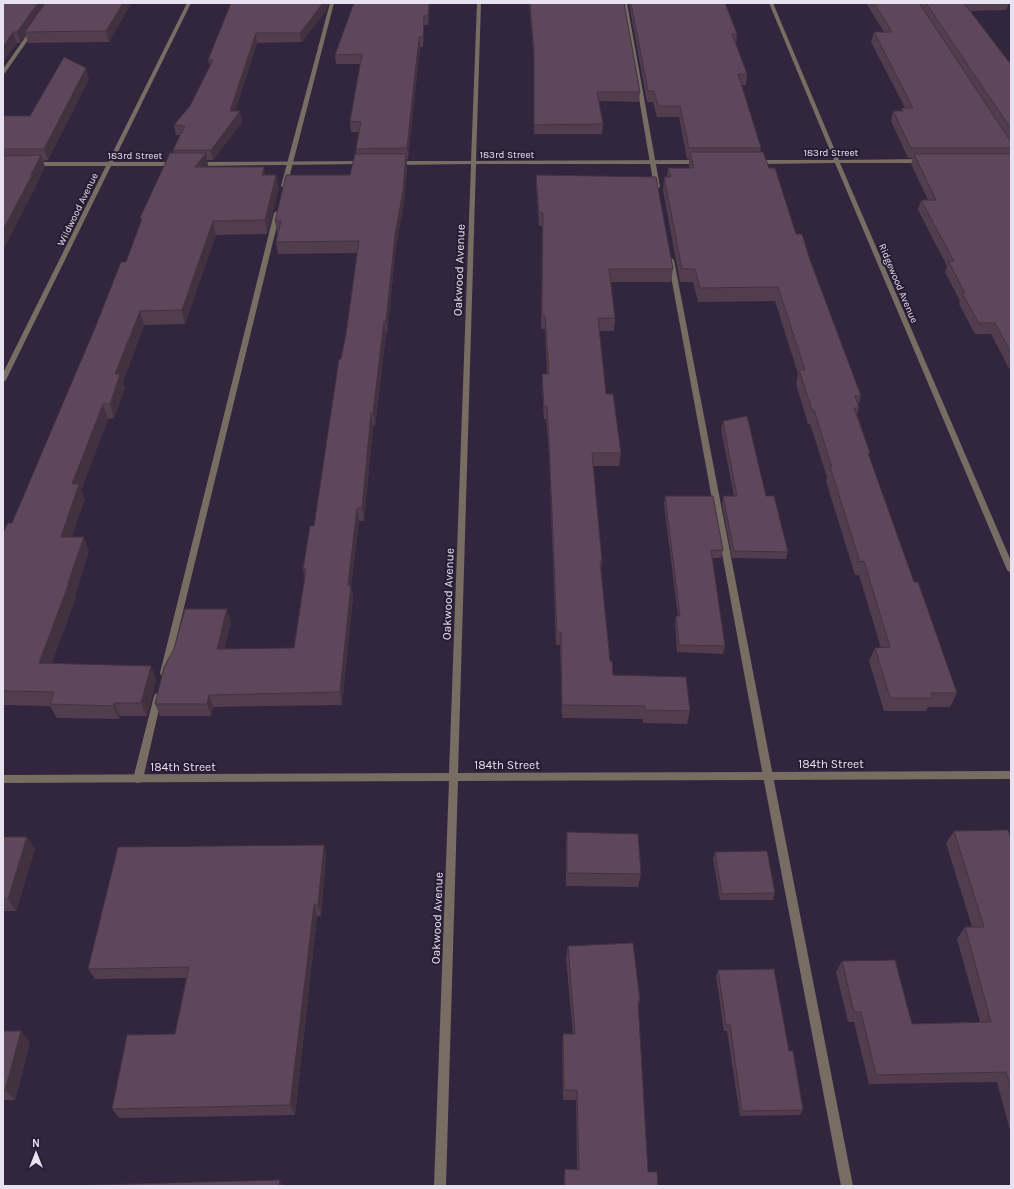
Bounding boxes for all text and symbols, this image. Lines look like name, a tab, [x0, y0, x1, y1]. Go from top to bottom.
street label: 183rd Street	[804, 147, 859, 159]
street label: 183rd Street	[480, 149, 535, 161]
street label: 183rd Street	[108, 150, 163, 162]
street label: Wildwood Avenue	[55, 171, 101, 248]
street label: Oakwood Avenue	[450, 224, 468, 316]
street label: Ridgewood Avenue	[876, 242, 920, 325]
street label: Oakwood Avenue	[439, 548, 457, 640]
street label: 184th Street	[798, 757, 864, 771]
street label: 184th Street	[474, 758, 540, 772]
street label: 184th Street	[150, 760, 216, 774]
street label: Oakwood Avenue	[428, 872, 446, 964]
north arrow	[16, 1133, 56, 1173]
text: N	[32, 1137, 40, 1150]

